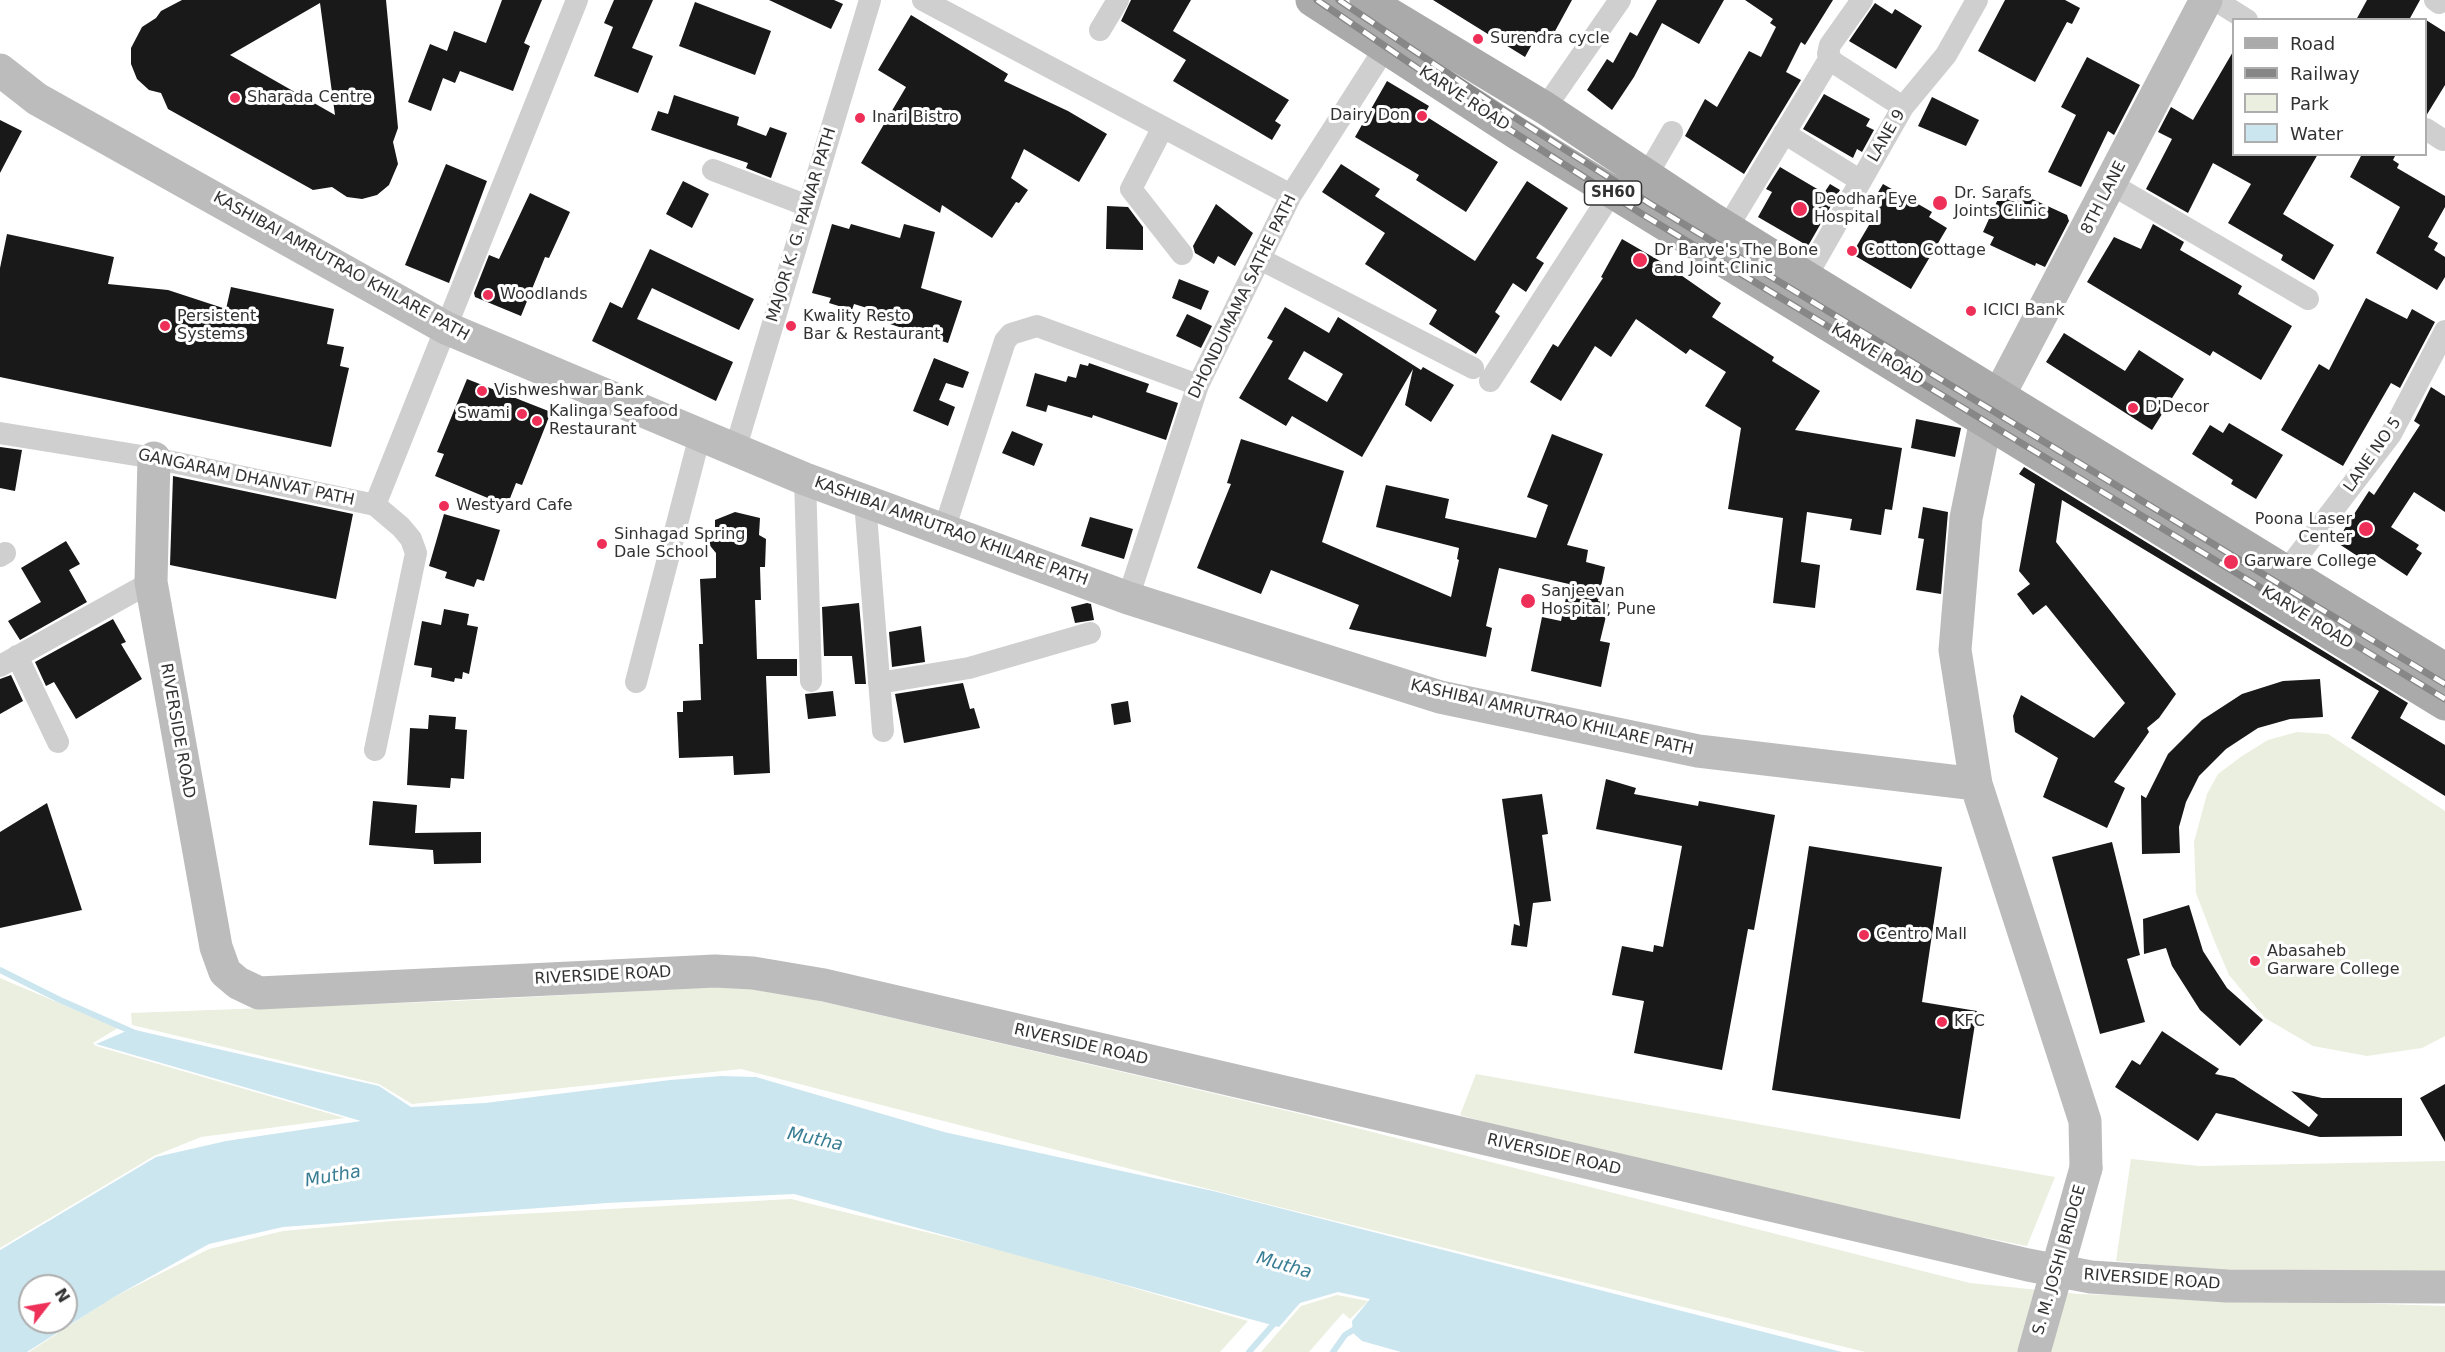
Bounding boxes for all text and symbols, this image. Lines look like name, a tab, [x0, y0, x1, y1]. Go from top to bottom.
legend	[2232, 18, 2427, 156]
place label: Surendra cycle	[1490, 29, 1609, 49]
marker: Surendra cycle	[1471, 32, 1485, 46]
text: Road	[2290, 33, 2335, 54]
street label: KARVE ROAD	[1415, 63, 1513, 135]
text: Railway	[2290, 63, 2360, 84]
place label: Sharada Centre	[247, 88, 372, 108]
marker: Sharada Centre	[228, 91, 242, 105]
text: Park	[2290, 93, 2329, 114]
place label: Dairy Don	[1330, 106, 1410, 126]
street label: LANE 9	[1864, 106, 1910, 166]
place label: Inari Bistro	[872, 108, 959, 128]
marker: Dairy Don	[1415, 109, 1429, 123]
marker: Inari Bistro	[853, 111, 867, 125]
text: Water	[2290, 123, 2343, 144]
street label: MAJOR K. G. PAWAR PATH	[763, 125, 841, 325]
street label: 8TH LANE	[2077, 158, 2131, 238]
road number: SH60	[1584, 181, 1642, 205]
place label: Dr. Sarafs Joints Clinic	[1954, 184, 2046, 222]
street label: KASHIBAI AMRUTRAO KHILARE PATH	[210, 188, 472, 346]
place label: Deodhar Eye Hospital	[1814, 190, 1917, 228]
street label: DHONDUMAMA SATHE PATH	[1185, 192, 1301, 402]
marker: Dr. Sarafs Joints Clinic	[1931, 194, 1949, 212]
marker: Deodhar Eye Hospital	[1791, 200, 1809, 218]
place label: Dr Barve's The Bone and Joint Clinic	[1654, 241, 1818, 279]
place label: Cotton Cottage	[1864, 241, 1986, 261]
marker: Cotton Cottage	[1845, 244, 1859, 258]
marker: Dr Barve's The Bone and Joint Clinic	[1631, 251, 1649, 269]
place label: Woodlands	[500, 285, 588, 305]
marker: Woodlands	[481, 288, 495, 302]
place label: ICICI Bank	[1983, 301, 2065, 321]
marker: ICICI Bank	[1964, 304, 1978, 318]
place label: Persistent Systems	[177, 307, 256, 345]
place label: Kwality Resto Bar & Restaurant	[803, 307, 941, 345]
marker: Persistent Systems	[158, 319, 172, 333]
marker: Kwality Resto Bar & Restaurant	[784, 319, 798, 333]
street label: KARVE ROAD	[1827, 320, 1927, 390]
place label: Vishweshwar Bank	[494, 381, 644, 401]
marker: Vishweshwar Bank	[475, 384, 489, 398]
place label: D'Decor	[2145, 398, 2209, 418]
marker: D'Decor	[2126, 401, 2140, 415]
place label: Kalinga Seafood Restaurant	[549, 402, 678, 440]
place label: Swami	[457, 404, 510, 424]
marker: Swami	[515, 407, 529, 421]
marker: Kalinga Seafood Restaurant	[530, 414, 544, 428]
street label: LANE NO 5	[2340, 414, 2406, 496]
street label: GANGARAM DHANVAT PATH	[136, 446, 356, 510]
street label: KASHIBAI AMRUTRAO KHILARE PATH	[812, 473, 1090, 591]
place label: Westyard Cafe	[456, 496, 573, 516]
marker: Westyard Cafe	[437, 499, 451, 513]
place label: Poona Laser Center	[2255, 510, 2352, 548]
marker: Poona Laser Center	[2357, 520, 2375, 538]
place label: Sinhagad Spring Dale School	[614, 525, 746, 563]
marker: Sinhagad Spring Dale School	[595, 537, 609, 551]
place label: Garware College	[2244, 552, 2377, 572]
marker: Garware College	[2222, 553, 2240, 571]
place label: Sanjeevan Hospital, Pune	[1541, 582, 1656, 620]
street label: KARVE ROAD	[2258, 582, 2356, 654]
marker: Sanjeevan Hospital, Pune	[1519, 592, 1537, 610]
street label: RIVERSIDE ROAD	[156, 662, 198, 800]
street label: KASHIBAI AMRUTRAO KHILARE PATH	[1409, 676, 1695, 760]
place label: Centro Mall	[1876, 925, 1967, 945]
marker: Centro Mall	[1857, 928, 1871, 942]
place label: Abasaheb Garware College	[2267, 942, 2400, 980]
marker: Abasaheb Garware College	[2248, 954, 2262, 968]
street label: RIVERSIDE ROAD	[534, 963, 672, 989]
place label: KFC	[1954, 1012, 1985, 1032]
marker: KFC	[1935, 1015, 1949, 1029]
street label: RIVERSIDE ROAD	[1012, 1020, 1150, 1070]
water label: Mutha	[785, 1124, 845, 1156]
street label: RIVERSIDE ROAD	[1485, 1130, 1623, 1180]
water label: Mutha	[303, 1161, 363, 1193]
street label: S. M. JOSHI BRIDGE	[2029, 1183, 2091, 1337]
water label: Mutha	[1254, 1248, 1314, 1284]
street label: RIVERSIDE ROAD	[2083, 1266, 2221, 1294]
north arrow	[18, 1274, 78, 1334]
text: N	[51, 1285, 74, 1306]

